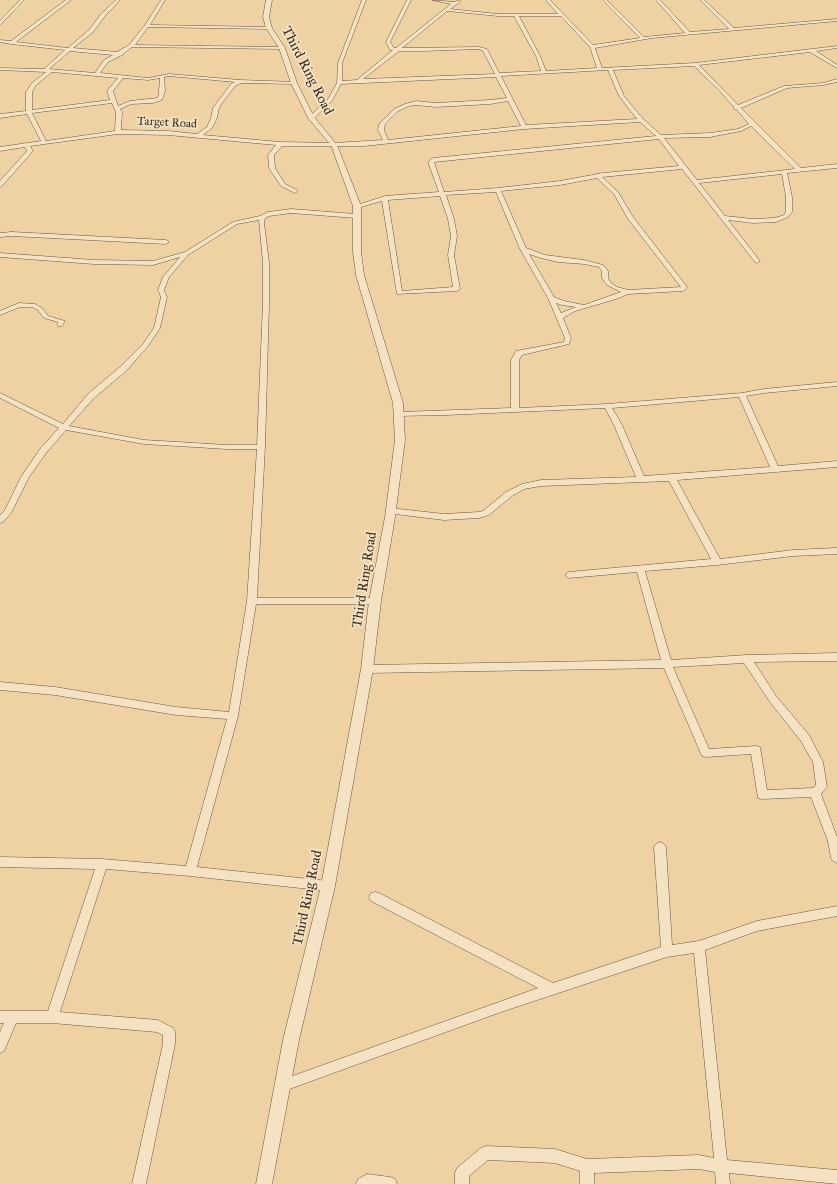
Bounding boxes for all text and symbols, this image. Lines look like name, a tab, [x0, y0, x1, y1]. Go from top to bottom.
street label: Third Ring Road	[277, 24, 337, 118]
street label: Target Road	[137, 114, 197, 132]
street label: Third Ring Road	[349, 531, 381, 629]
street label: Third Ring Road	[290, 849, 326, 947]

